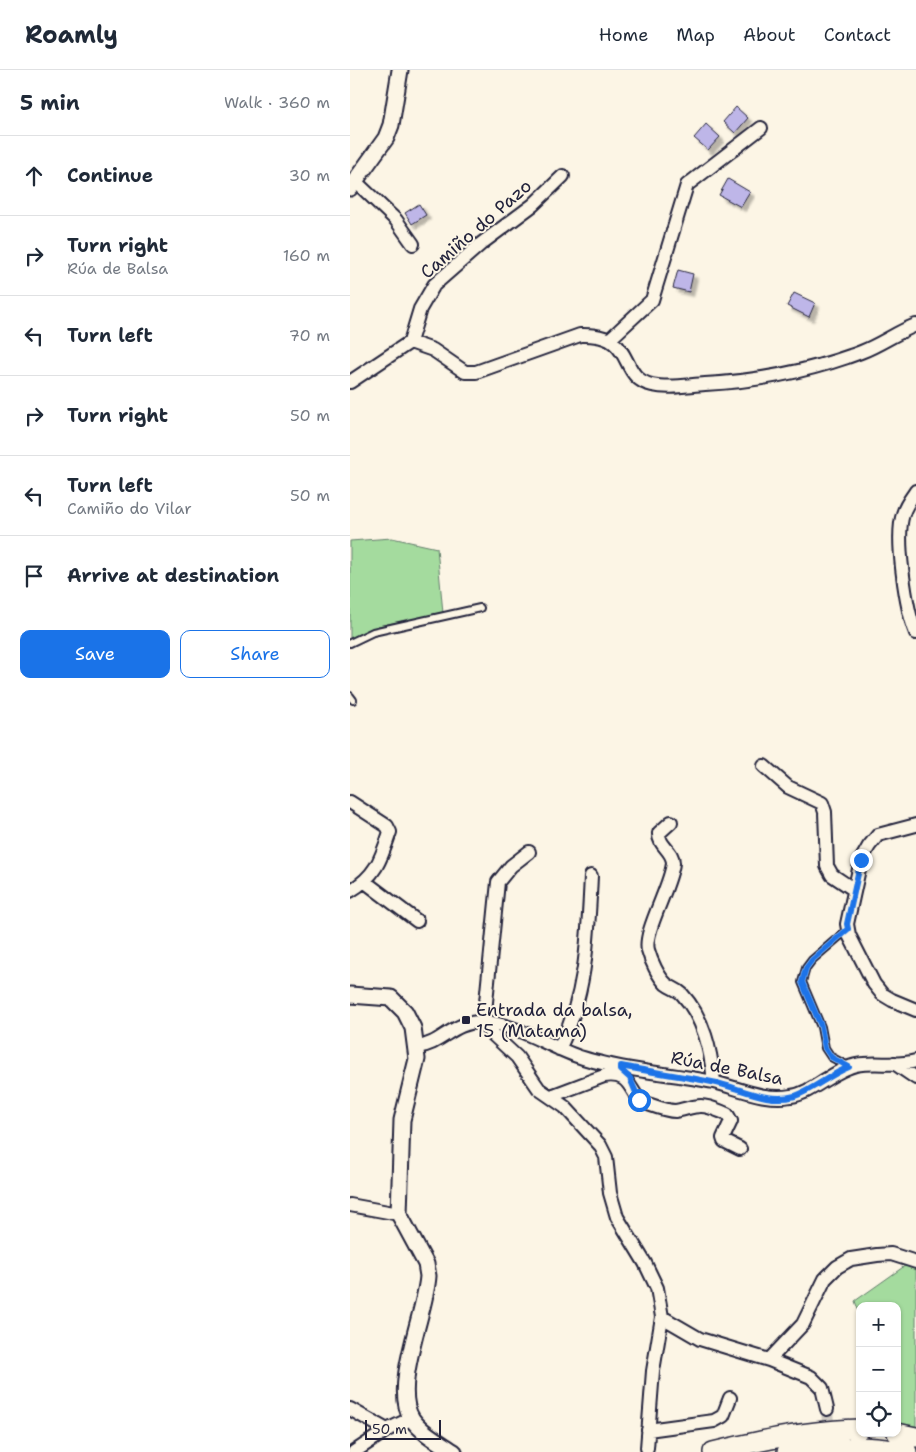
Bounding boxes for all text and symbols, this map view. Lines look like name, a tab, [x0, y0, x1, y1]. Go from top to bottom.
text: Roamly	[25, 19, 118, 51]
text: Home	[599, 23, 648, 47]
text: Map	[676, 23, 715, 47]
text: About	[743, 23, 796, 47]
text: Contact	[824, 23, 891, 47]
text: 5 min	[20, 89, 80, 117]
text: Walk · 360 m	[224, 92, 330, 113]
icon: ahead	[20, 162, 48, 190]
text: Continue	[67, 163, 153, 188]
text: 30 m	[289, 165, 330, 186]
street label: Camiño do Pazo	[415, 174, 537, 284]
text: Turn right	[67, 233, 168, 258]
icon: right	[20, 242, 48, 270]
text: 160 m	[283, 245, 330, 266]
text: Rúa de Balsa	[67, 258, 168, 279]
icon: left	[20, 322, 48, 350]
text: Turn left	[67, 323, 153, 348]
text: 70 m	[289, 325, 330, 346]
icon: right	[20, 402, 48, 430]
text: Turn right	[67, 403, 168, 428]
text: 50 m	[290, 405, 330, 426]
text: Turn left	[67, 473, 153, 498]
icon: left	[20, 482, 48, 510]
text: 50 m	[290, 485, 330, 506]
text: Camiño do Vilar	[67, 498, 192, 519]
icon: arrive	[20, 562, 48, 590]
text: Arrive at destination	[67, 563, 279, 588]
button: Save	[20, 630, 170, 678]
button: Share	[180, 630, 330, 678]
route end	[850, 849, 873, 872]
place label: Entrada da balsa, 15 (Matama)	[476, 998, 632, 1043]
marker: Entrada da balsa, 15 (Matama)	[460, 1014, 472, 1026]
street label: Rúa de Balsa	[669, 1045, 785, 1091]
route start	[628, 1089, 651, 1112]
map controls	[856, 1302, 901, 1437]
button: +	[856, 1302, 901, 1347]
button: −	[856, 1347, 901, 1392]
button: locate	[856, 1392, 901, 1437]
scale bar	[365, 1417, 441, 1440]
text: 50 m	[372, 1420, 407, 1438]

